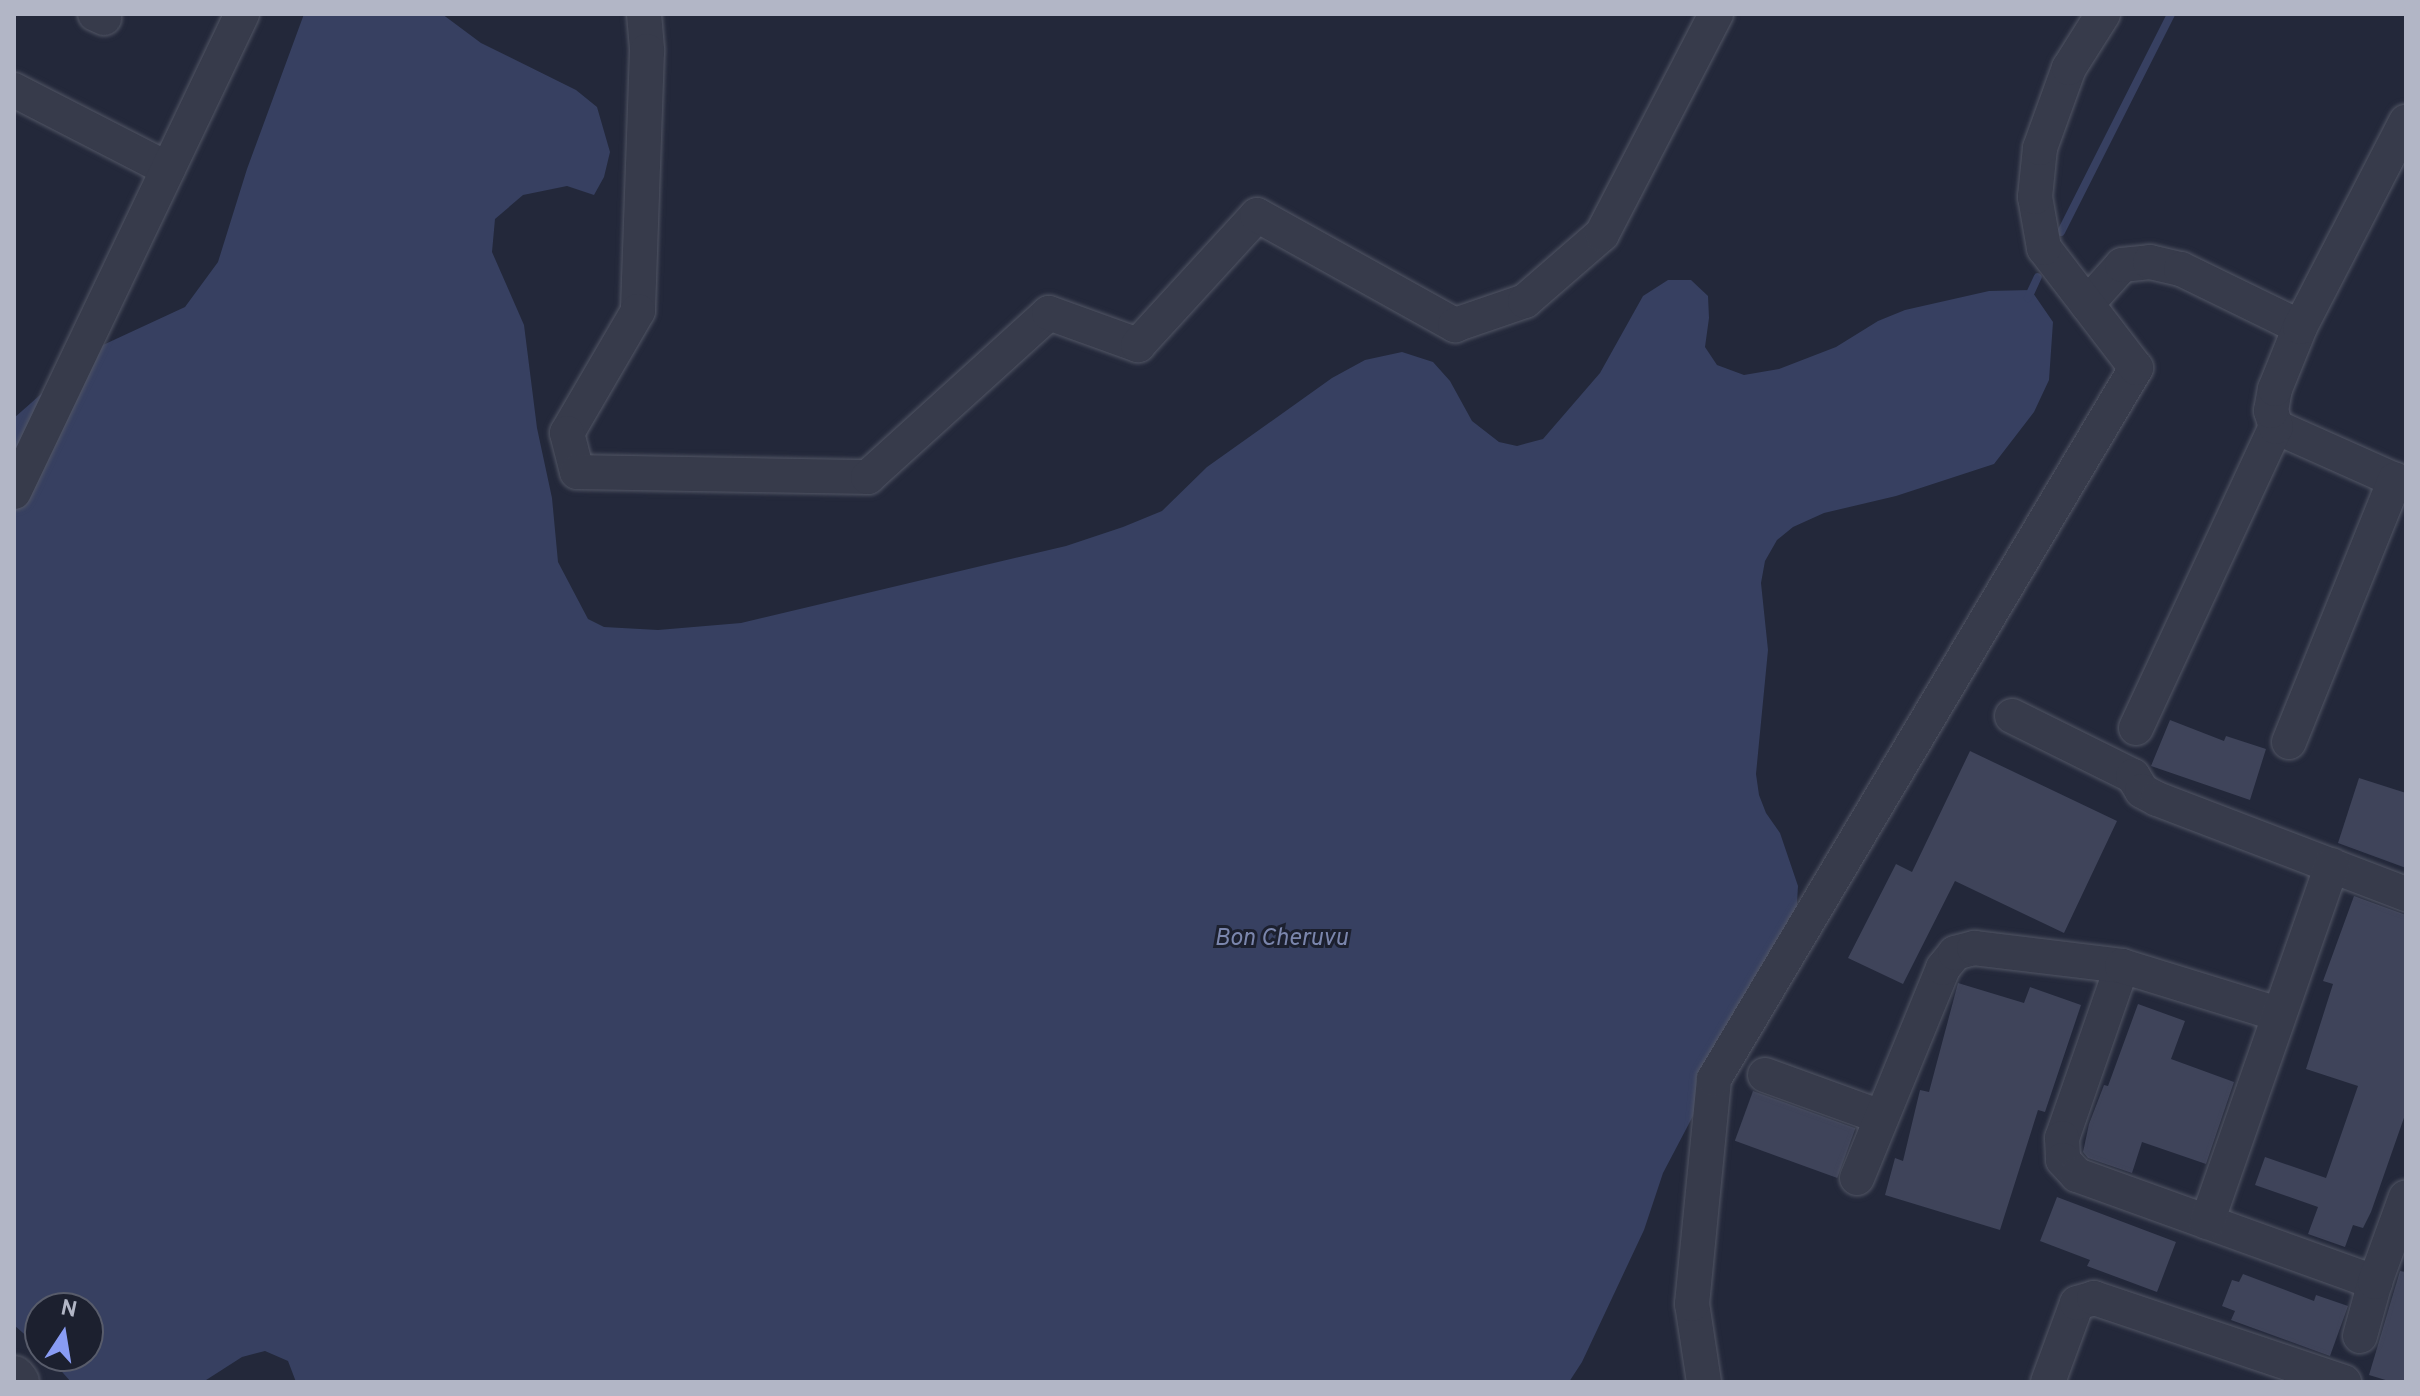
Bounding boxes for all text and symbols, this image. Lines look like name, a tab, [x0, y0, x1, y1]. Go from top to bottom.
water label: Bon Cheruvu	[1214, 926, 1348, 954]
north arrow	[24, 1292, 104, 1372]
text: N	[58, 1295, 79, 1325]

